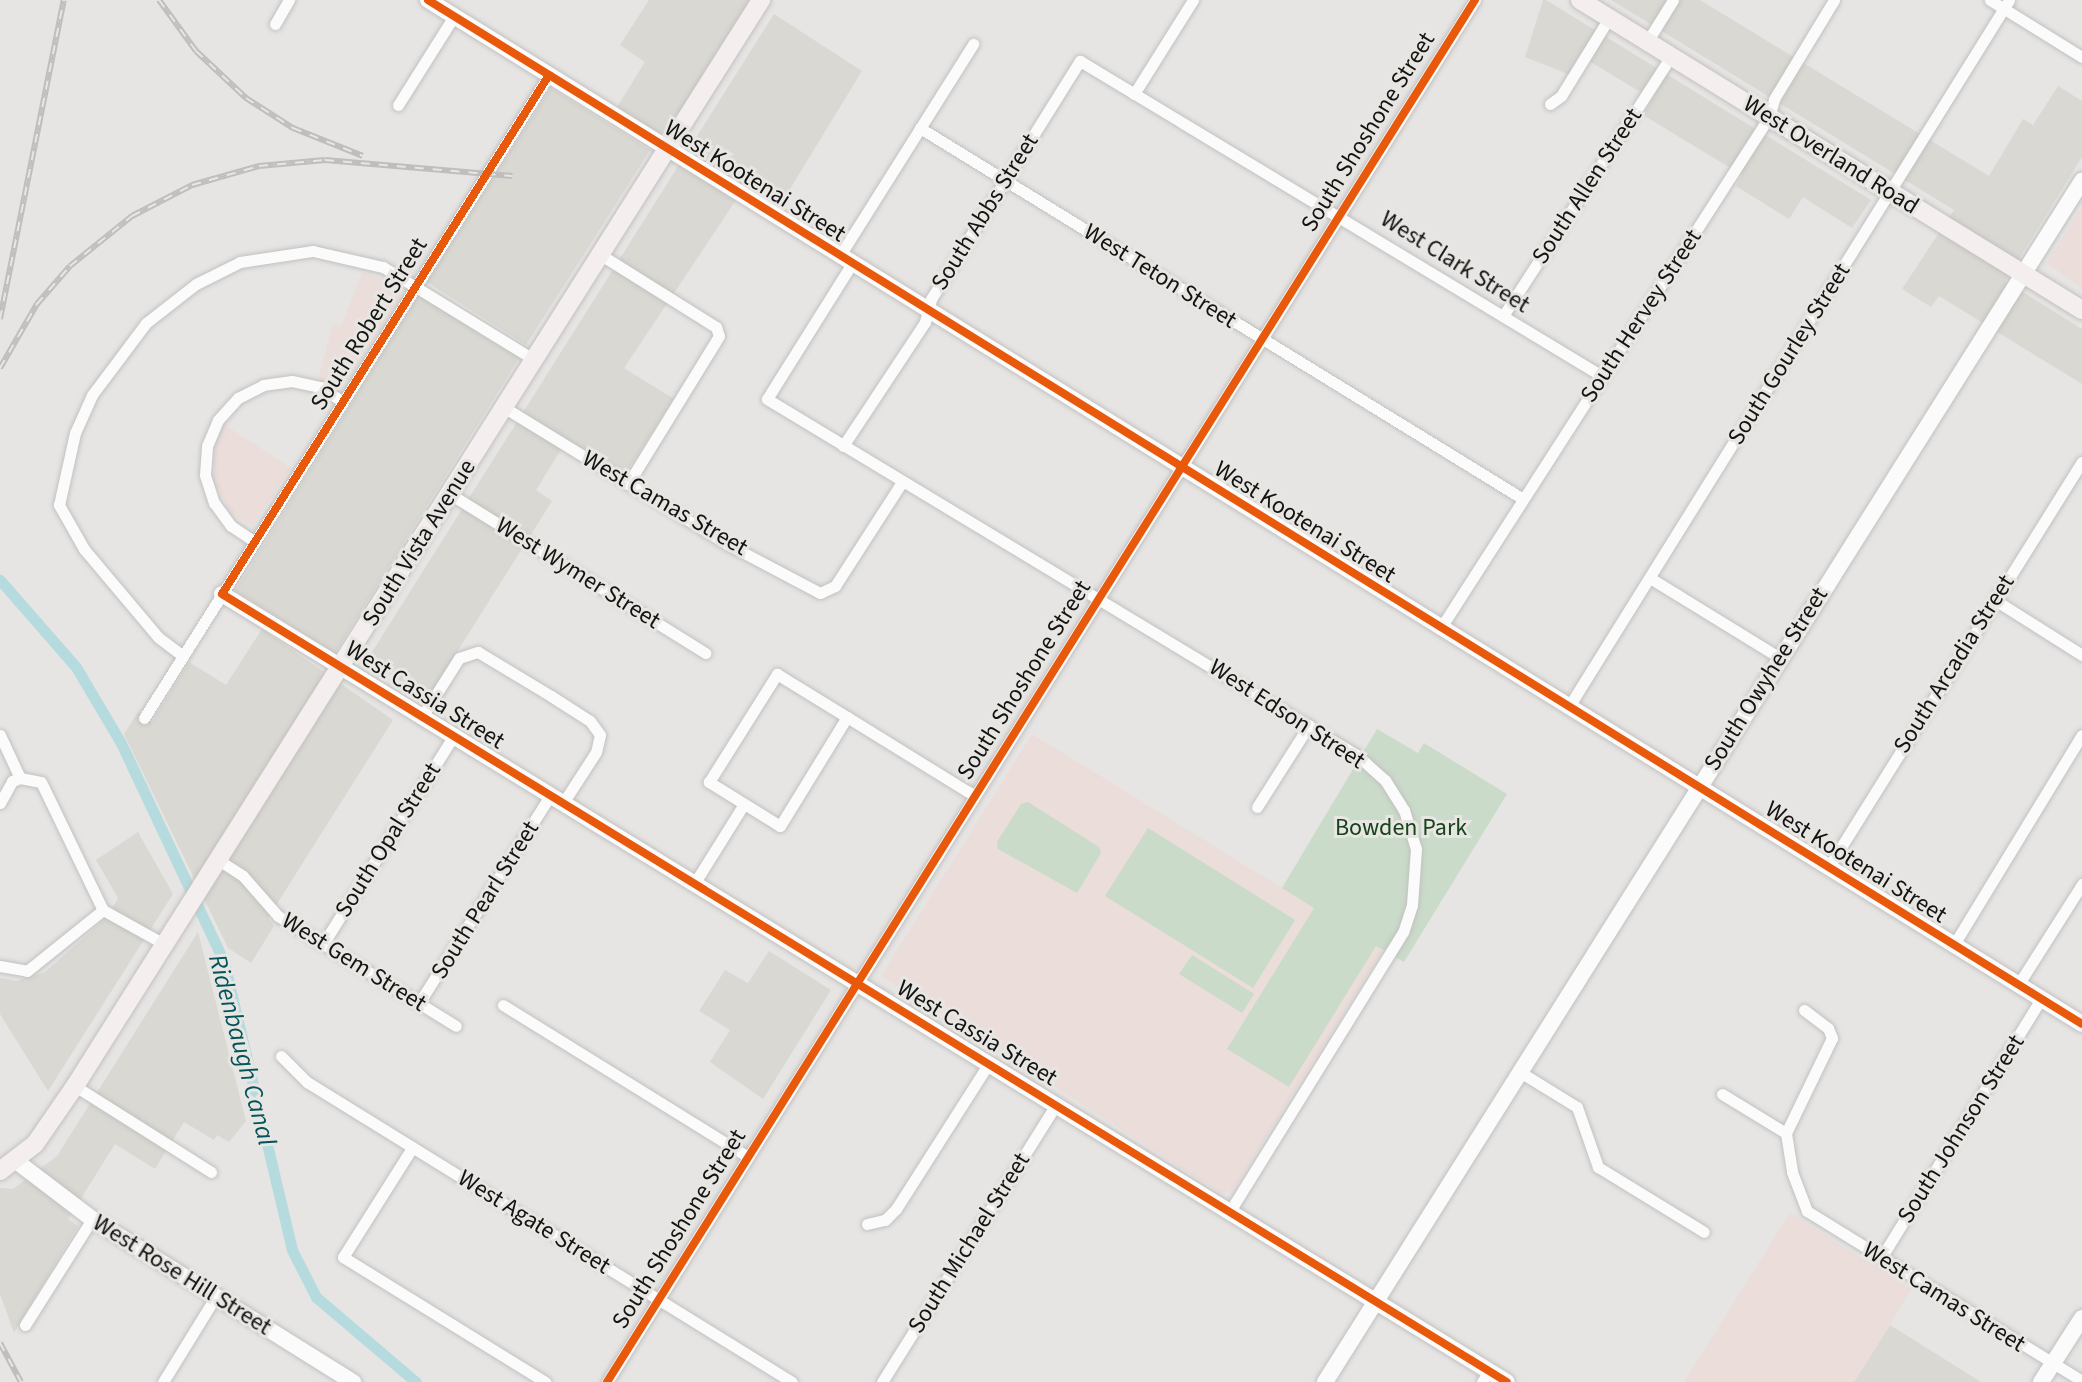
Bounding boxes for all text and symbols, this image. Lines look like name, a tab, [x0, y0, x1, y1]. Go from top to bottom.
street label: South Shoshone Street	[1295, 27, 1441, 237]
street label: West Overland Road	[1738, 89, 1924, 221]
street label: South Allen Street	[1526, 103, 1648, 269]
street label: West Kootenai Street	[659, 114, 851, 248]
street label: South Abbs Street	[925, 128, 1045, 296]
street label: West Clark Street	[1375, 205, 1535, 319]
street label: West Teton Street	[1078, 217, 1242, 335]
street label: South Hervey Street	[1574, 224, 1708, 408]
street label: South Robert Street	[304, 232, 434, 416]
street label: South Gourley Street	[1722, 258, 1856, 450]
street label: West Camas Street	[577, 444, 753, 562]
street label: South Vista Avenue	[356, 454, 482, 632]
street label: West Kootenai Street	[1209, 455, 1401, 589]
street label: West Wymer Street	[490, 511, 666, 635]
street label: South Arcadia Street	[1887, 569, 2021, 759]
street label: South Shoshone Street	[951, 575, 1097, 785]
street label: South Owyhee Street	[1698, 582, 1834, 776]
street label: West Cassia Street	[340, 635, 510, 755]
street label: West Edson Street	[1204, 653, 1370, 775]
street label: South Opal Street	[329, 757, 447, 923]
street label: West Kootenai Street	[1760, 795, 1952, 929]
park label: Bowden Park	[1335, 814, 1467, 842]
street label: South Pearl Street	[425, 816, 545, 984]
street label: West Gem Street	[276, 906, 432, 1018]
water label: Ridenbaugh Canal	[201, 951, 283, 1149]
street label: West Cassia Street	[892, 974, 1062, 1092]
street label: South Johnson Street	[1891, 1030, 2031, 1228]
street label: South Shoshone Street	[606, 1124, 752, 1334]
street label: South Michael Street	[902, 1147, 1036, 1339]
street label: West Agate Street	[452, 1164, 616, 1280]
street label: West Rose Hill Street	[87, 1208, 277, 1342]
street label: West Camas Street	[1857, 1235, 2031, 1359]

